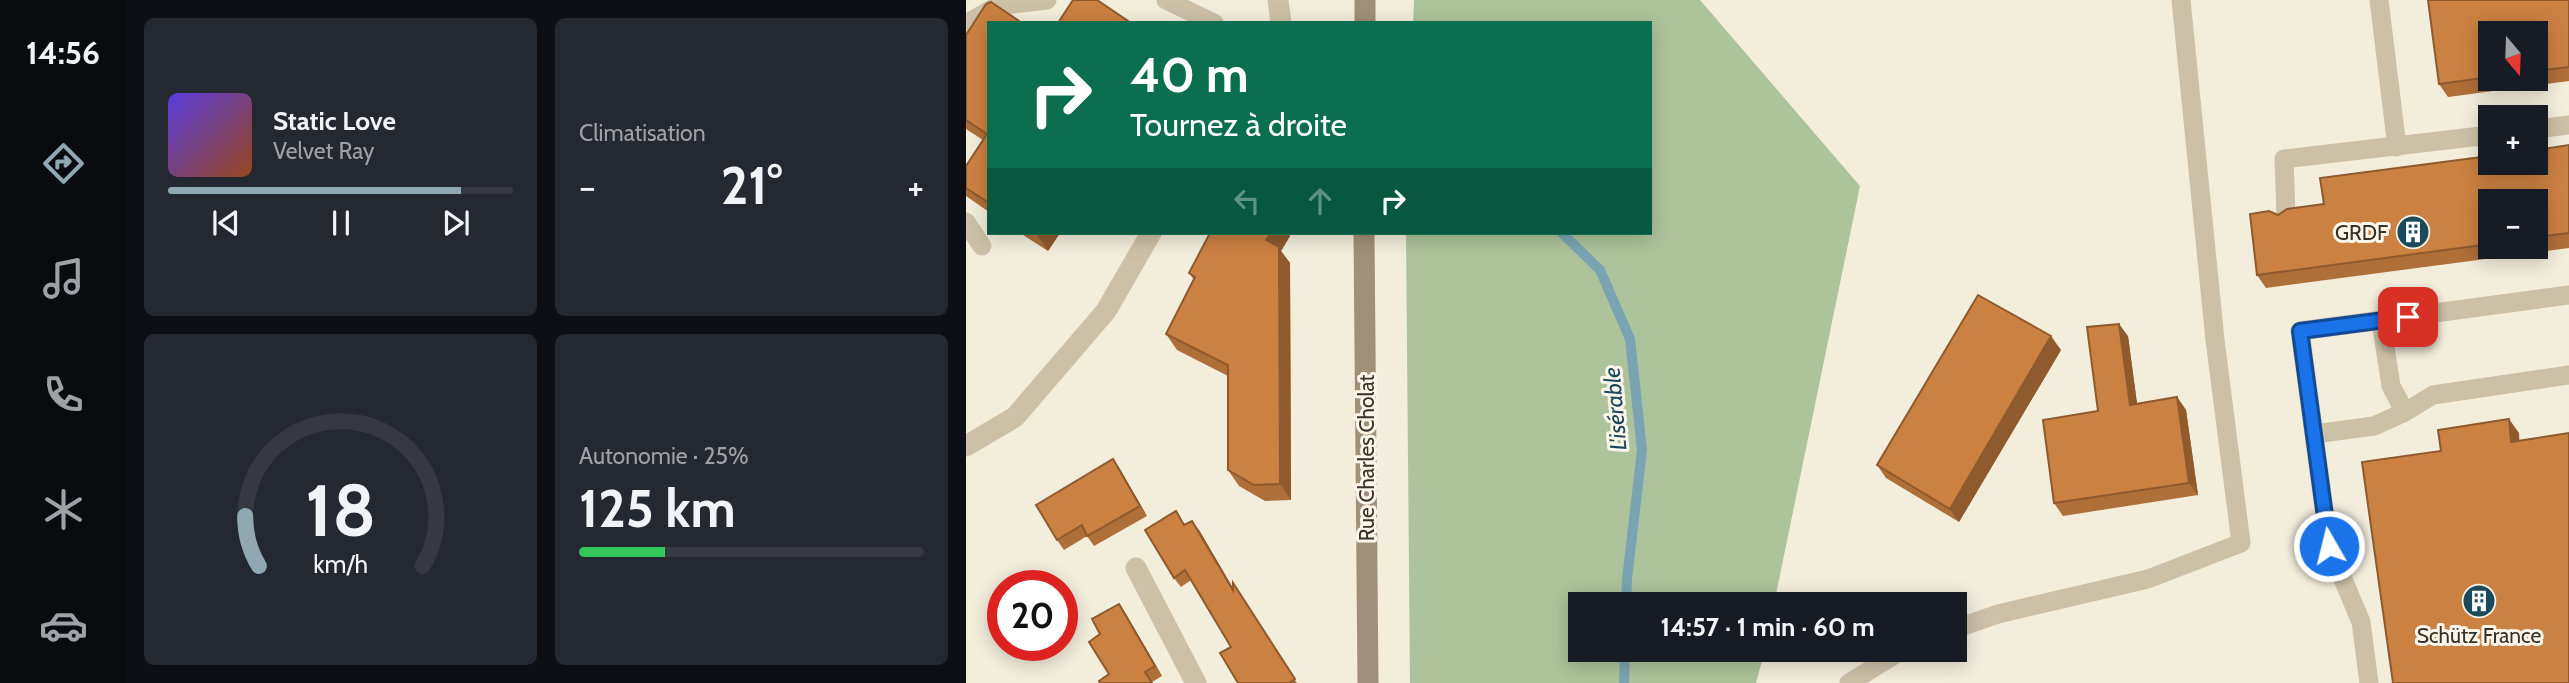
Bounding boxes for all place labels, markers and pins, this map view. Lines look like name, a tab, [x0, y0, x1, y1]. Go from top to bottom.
building icon: GRDF	[2394, 213, 2432, 251]
place label: GRDF	[2335, 220, 2388, 245]
pin	[2378, 287, 2438, 347]
building icon: Schütz France	[2460, 582, 2498, 620]
place label: Schütz France	[2417, 623, 2541, 648]

